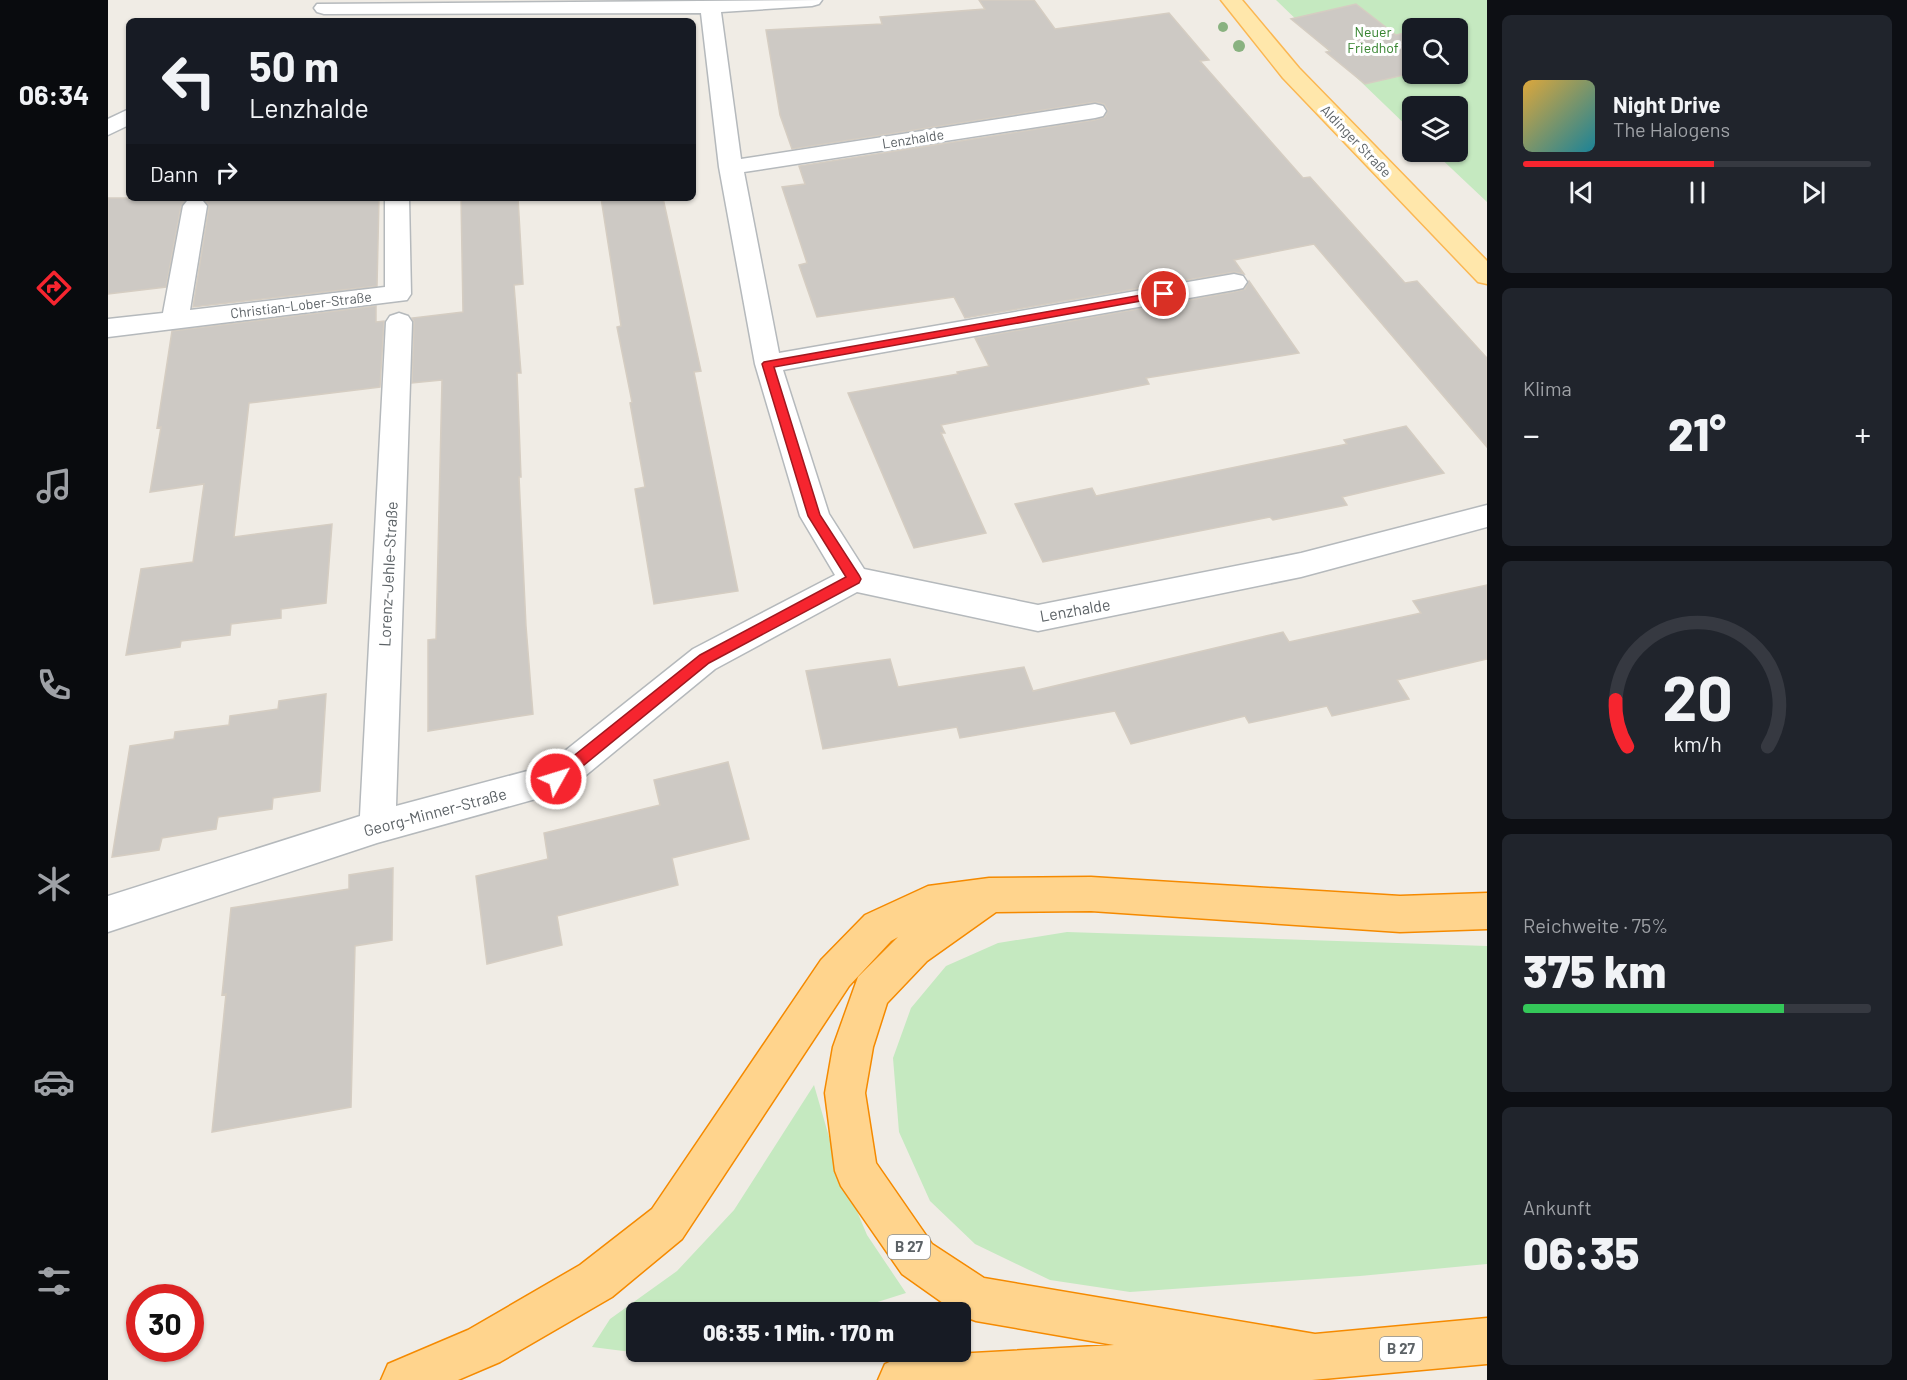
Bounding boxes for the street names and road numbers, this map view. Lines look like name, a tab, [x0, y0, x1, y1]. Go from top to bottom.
street label: Aldinger Straße	[1318, 101, 1395, 180]
street label: Lenzhalde	[881, 125, 945, 152]
street label: Christian-Lober-Straße	[229, 287, 373, 322]
street label: Lorenz-Jehle-Straße	[374, 501, 401, 647]
street label: Lenzhalde	[1038, 594, 1112, 625]
street label: Georg-Minner-Straße	[361, 783, 508, 840]
road number: B 27	[888, 1235, 930, 1259]
road number: B 27	[1380, 1337, 1422, 1361]

